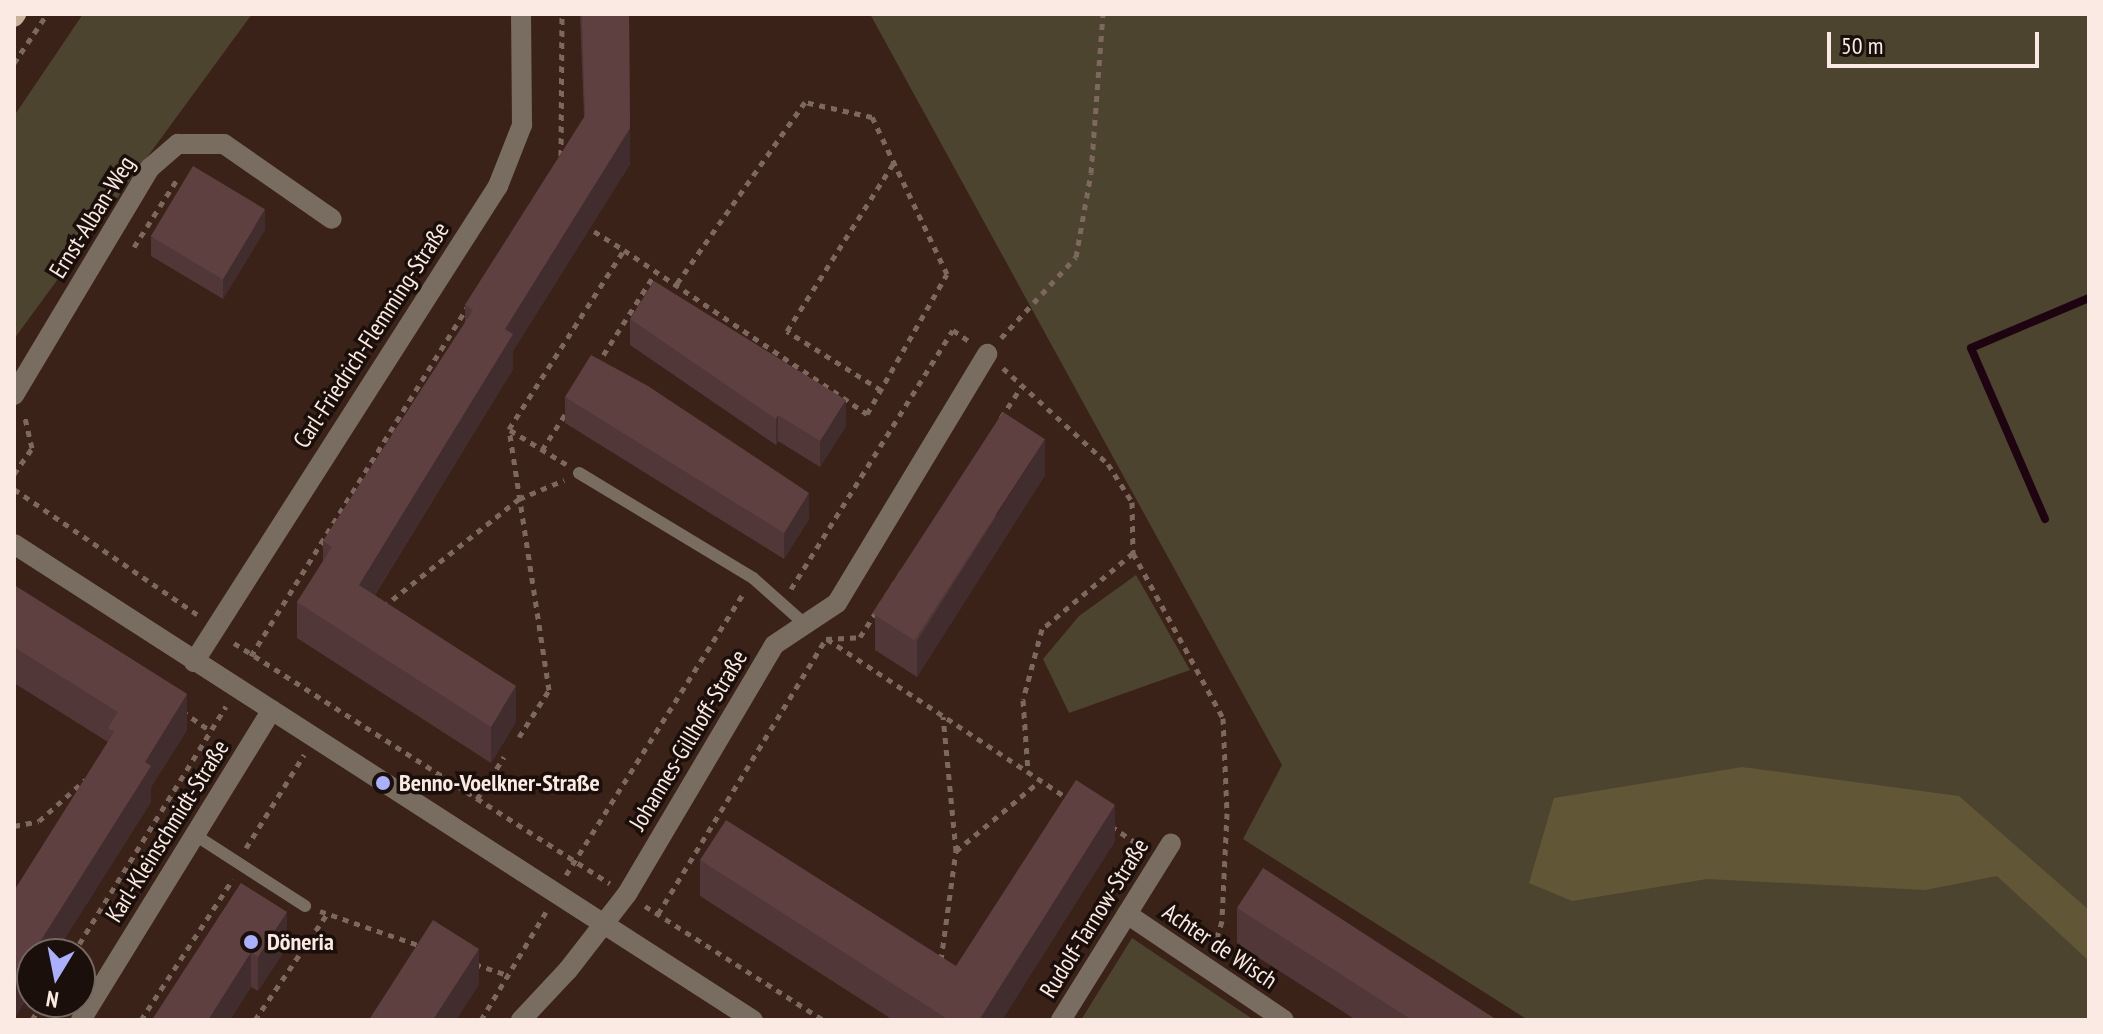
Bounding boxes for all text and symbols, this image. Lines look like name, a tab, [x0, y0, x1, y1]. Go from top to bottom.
scale bar	[1831, 16, 2043, 66]
text: 50 m	[1841, 30, 1883, 61]
street label: Ernst-Alban-Weg	[43, 151, 141, 283]
street label: Carl-Friedrich-Flemming-Straße	[287, 217, 455, 453]
street label: Johannes-Gillhoff-Straße	[623, 645, 753, 835]
street label: Karl-Kleinschmidt-Straße	[99, 735, 235, 927]
place label: Benno-Voelkner-Straße	[399, 769, 600, 797]
marker: Benno-Voelkner-Straße	[374, 774, 392, 792]
street label: Rudolf-Tarnow-Straße	[1033, 833, 1155, 1003]
street label: Achter de Wisch	[1157, 897, 1283, 995]
place label: Döneria	[267, 928, 334, 956]
marker: Döneria	[242, 933, 260, 951]
north arrow	[16, 938, 96, 1018]
text: N	[44, 985, 60, 1014]

